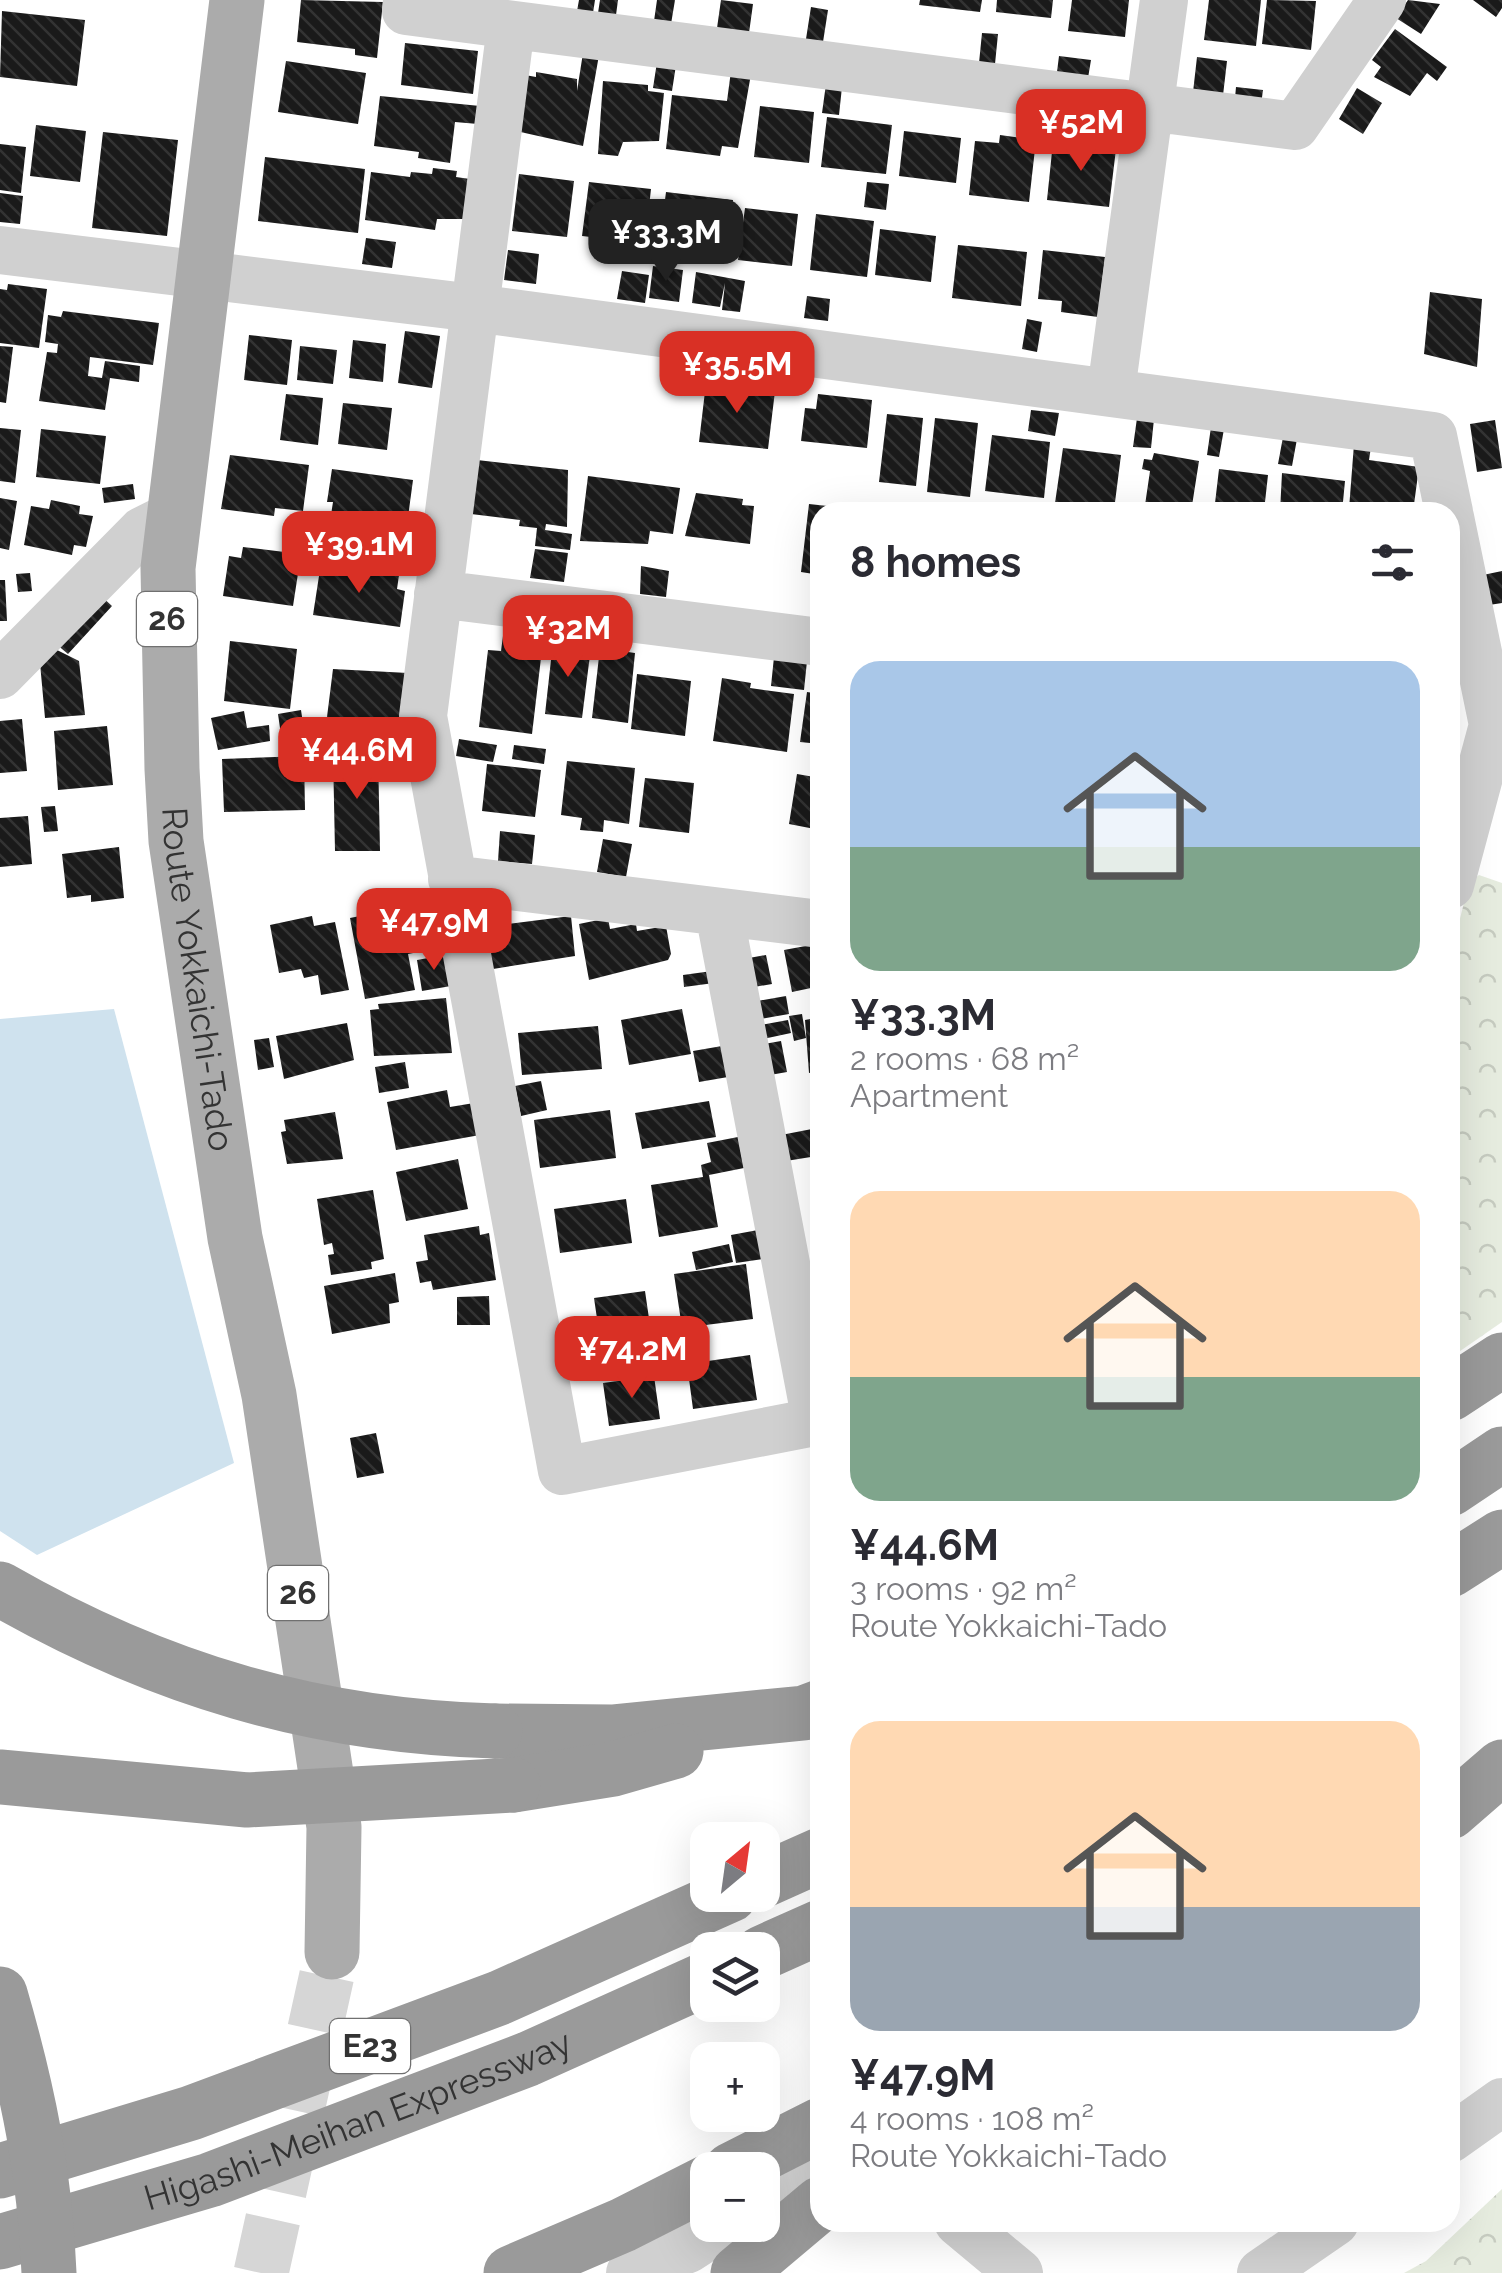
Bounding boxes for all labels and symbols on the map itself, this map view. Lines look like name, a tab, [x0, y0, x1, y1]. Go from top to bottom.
pin: ¥52M	[1022, 89, 1140, 174]
pin: ¥33.3M	[585, 199, 747, 284]
pin: ¥35.5M	[656, 331, 818, 416]
pin: ¥39.1M	[278, 511, 440, 596]
road number: 26	[137, 592, 197, 646]
pin: ¥32M	[509, 595, 627, 680]
pin: ¥44.6M	[276, 717, 438, 802]
street label: Route Yokkaichi-Tado	[154, 806, 243, 1154]
pin: ¥47.9M	[353, 888, 515, 973]
pin: ¥74.2M	[551, 1316, 713, 1401]
road number: 26	[268, 1566, 328, 1620]
north arrow	[690, 1822, 780, 1912]
road number: E23	[330, 2019, 410, 2073]
street label: Higashi-Meihan Expressway	[139, 2021, 578, 2218]

